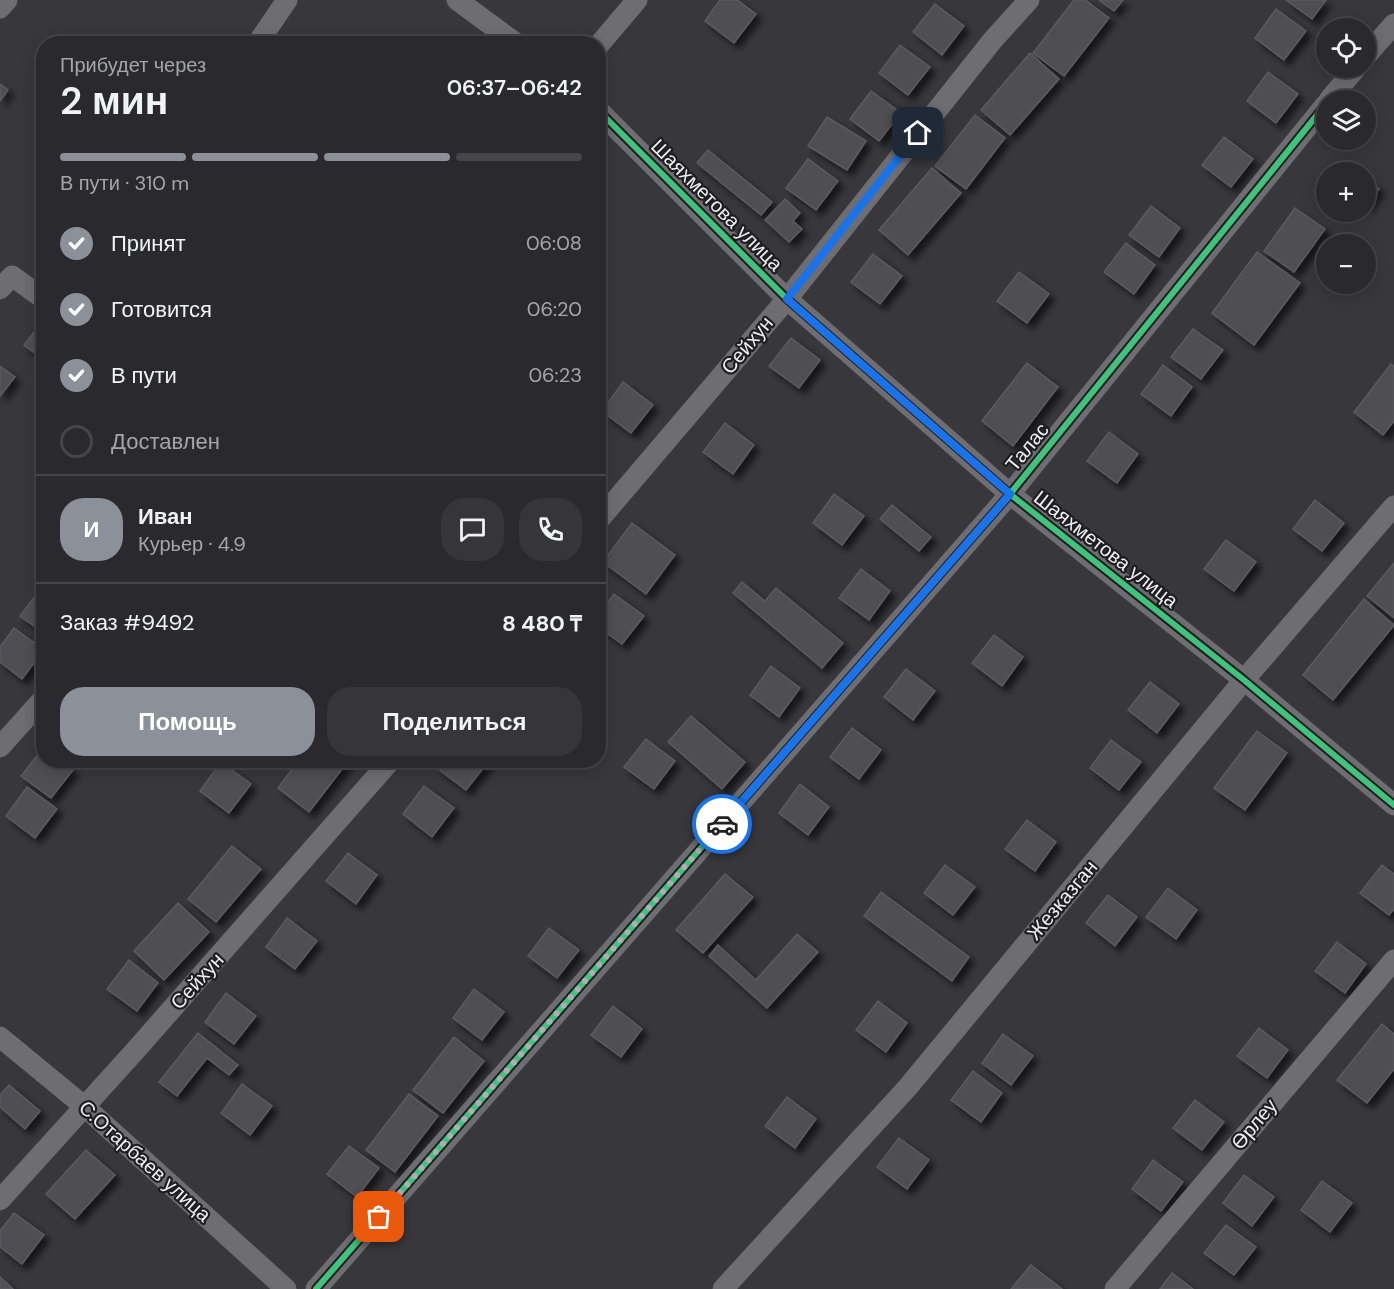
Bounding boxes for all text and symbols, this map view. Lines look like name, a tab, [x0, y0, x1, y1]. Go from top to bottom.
map controls	[1316, 18, 1376, 294]
button: locate	[1316, 18, 1376, 78]
text: Прибудет через	[60, 52, 206, 78]
text: 06:37–06:42	[447, 73, 582, 102]
text: 2 мин	[60, 75, 168, 126]
button: layers	[1316, 90, 1376, 150]
pin	[892, 107, 943, 158]
icon: home	[901, 116, 934, 149]
street label: Шаяхметова улица	[645, 133, 789, 277]
button: +	[1316, 162, 1376, 222]
text: В пути · 310 m	[60, 170, 189, 196]
icon: check	[60, 227, 93, 260]
text: Принят	[111, 229, 185, 258]
text: 06:08	[526, 230, 582, 256]
button: −	[1316, 234, 1376, 294]
icon: check	[60, 293, 93, 326]
text: Готовится	[111, 295, 212, 324]
text: 06:20	[527, 296, 582, 322]
street label: Сейхун	[715, 311, 779, 379]
icon: check	[60, 359, 93, 392]
text: В пути	[111, 361, 177, 390]
text: 06:23	[528, 362, 582, 388]
street label: Талас	[1000, 417, 1054, 477]
text: Доставлен	[111, 427, 220, 456]
street label: Шаяхметова улица	[1029, 484, 1184, 614]
button: chat	[441, 498, 504, 561]
button: phone	[519, 498, 582, 561]
text: Иван	[138, 502, 193, 531]
text: И	[84, 515, 99, 544]
text: Курьер · 4.9	[138, 531, 246, 557]
text: Заказ #9492	[60, 608, 195, 637]
text: 8 480 ₸	[502, 609, 582, 638]
button: Помощь	[60, 687, 315, 756]
button: Поделиться	[327, 687, 582, 756]
courier	[692, 794, 752, 854]
icon: car	[706, 808, 739, 841]
street label: Жезказган	[1021, 855, 1103, 945]
street label: Сейхун	[165, 947, 229, 1015]
street label: Өрлеу	[1225, 1093, 1283, 1155]
street label: С.Отарбаев улица	[73, 1095, 217, 1228]
pin	[353, 1191, 404, 1242]
icon: bag	[362, 1200, 395, 1233]

